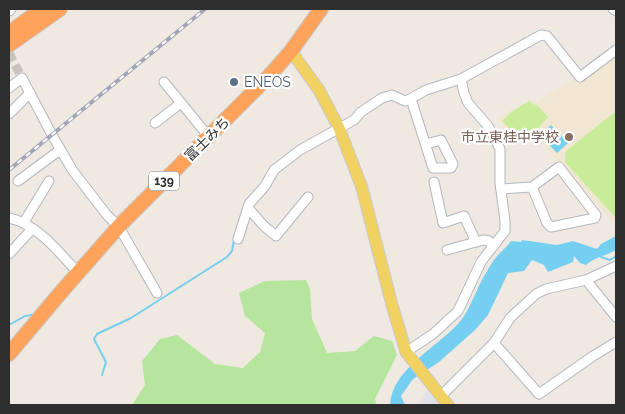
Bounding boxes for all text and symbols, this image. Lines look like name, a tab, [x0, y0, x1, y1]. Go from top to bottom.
place label: ENEOS	[244, 74, 291, 90]
marker: ENEOS	[228, 76, 240, 88]
street label: 富士みち	[181, 114, 233, 164]
place label: 市立東桂中学校	[461, 129, 559, 145]
marker: 市立東桂中学校	[563, 131, 575, 143]
road number: 139	[149, 172, 179, 190]

